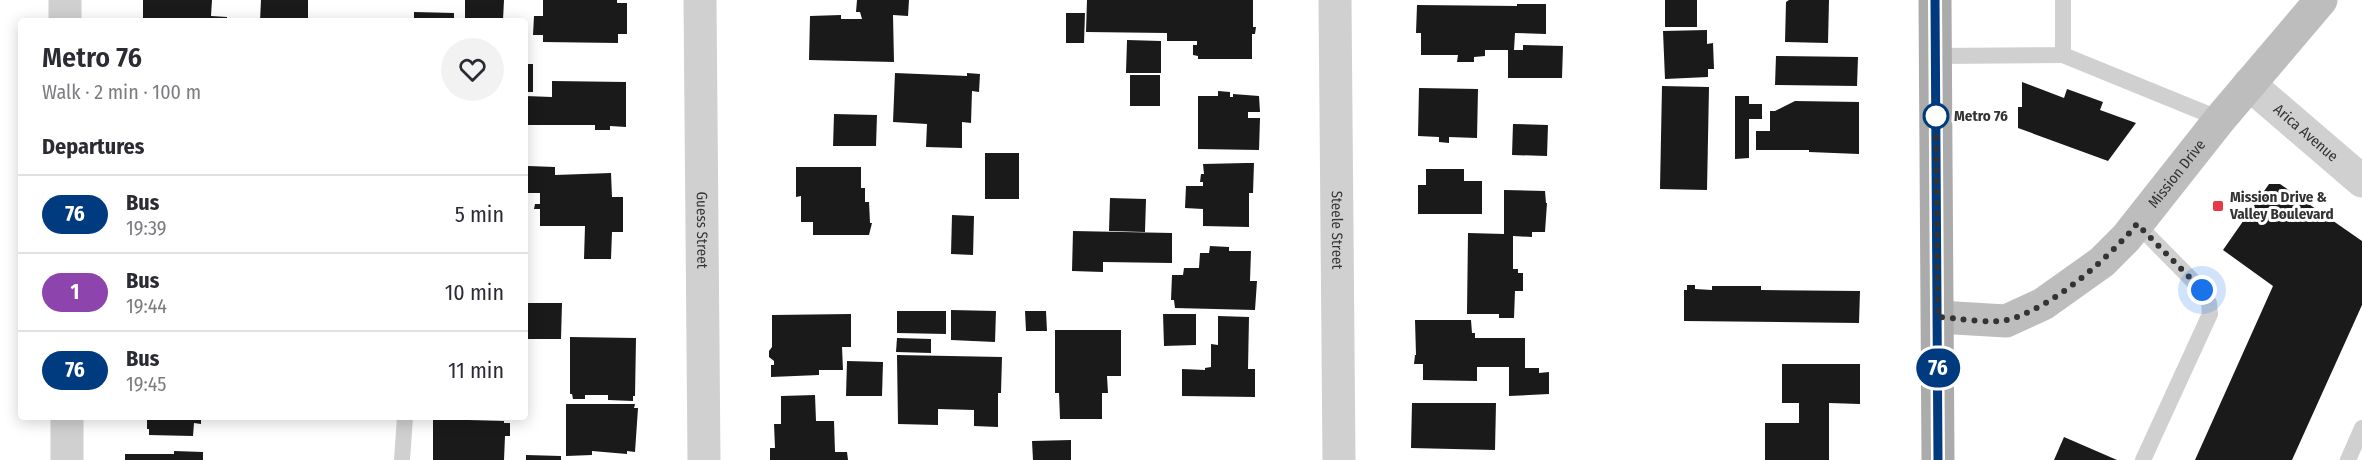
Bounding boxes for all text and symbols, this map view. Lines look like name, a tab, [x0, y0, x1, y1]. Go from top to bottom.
button: heart	[441, 38, 504, 101]
text: Metro 76	[42, 41, 142, 74]
text: Walk · 2 min · 100 m	[42, 80, 201, 104]
street label: Arica Avenue	[2270, 100, 2342, 165]
marker: Metro 76	[1923, 103, 1949, 129]
place label: Metro 76	[1954, 107, 2008, 125]
text: Departures	[42, 133, 144, 160]
street label: Mission Drive	[2144, 136, 2209, 212]
place label: Mission Drive & Valley Boulevard	[2229, 188, 2334, 223]
text: Bus	[126, 189, 159, 216]
street label: Guess Street	[693, 191, 711, 269]
street label: Steele Street	[1328, 191, 1346, 270]
marker: Mission Drive & Valley Boulevard	[2211, 199, 2225, 213]
text: 76	[65, 201, 85, 227]
text: 5 min	[455, 201, 504, 228]
text: 19:39	[126, 216, 166, 240]
text: Bus	[126, 267, 159, 294]
your location	[2187, 275, 2217, 305]
text: 1	[71, 279, 79, 305]
text: 10 min	[445, 279, 504, 306]
text: 19:44	[126, 294, 167, 318]
text: Bus	[126, 345, 159, 372]
line badge: 76	[1911, 348, 1965, 388]
text: 76	[1928, 355, 1948, 381]
text: 76	[65, 357, 85, 383]
text: 11 min	[448, 357, 504, 384]
text: 19:45	[126, 372, 166, 396]

